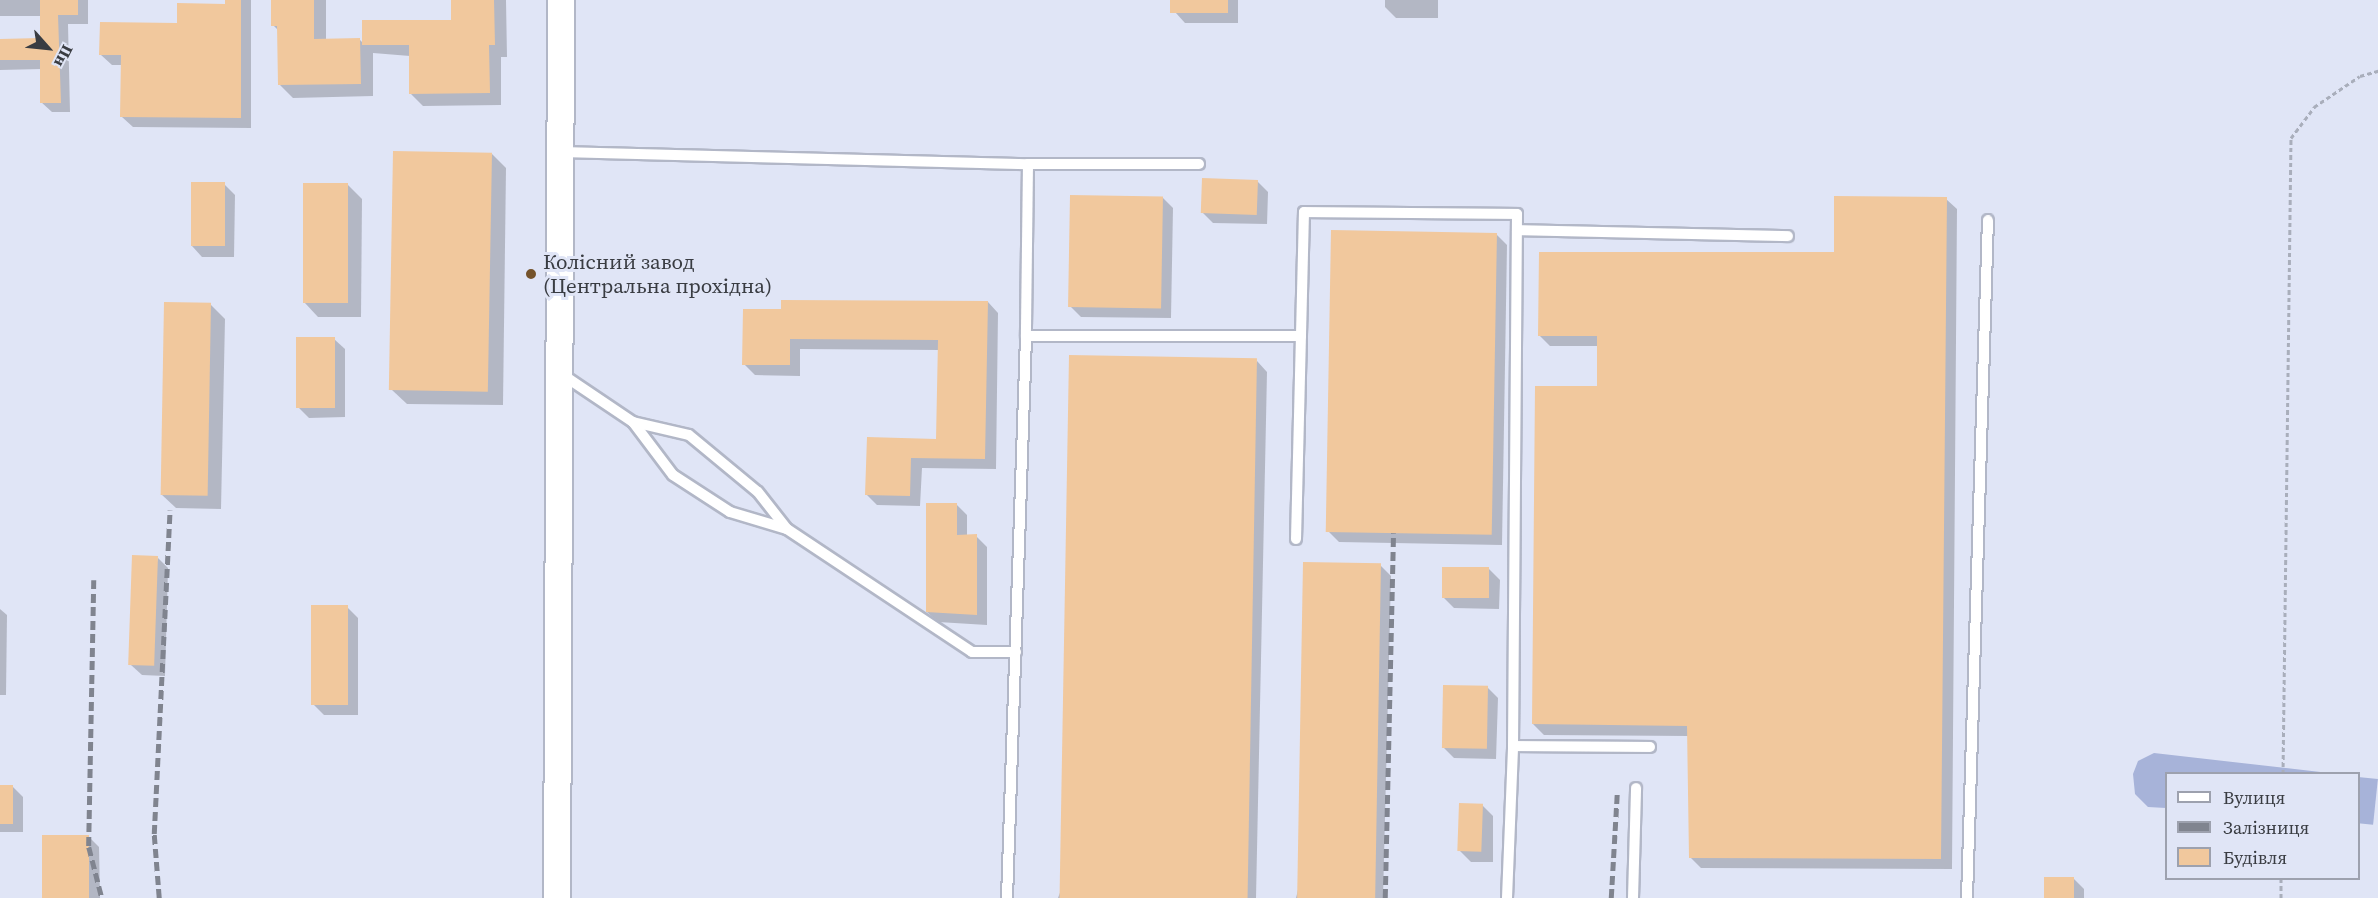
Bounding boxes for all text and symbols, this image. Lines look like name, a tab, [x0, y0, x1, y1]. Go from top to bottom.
north arrow	[18, 18, 78, 78]
text: Пн	[49, 41, 79, 71]
place label: Колісний завод (Центральна прохідна)	[543, 249, 772, 299]
marker: Колісний завод (Центральна прохідна)	[524, 267, 538, 281]
legend	[2165, 772, 2360, 880]
text: Вулиця	[2223, 785, 2285, 810]
text: Залізниця	[2223, 815, 2309, 840]
text: Будівля	[2223, 845, 2287, 870]

